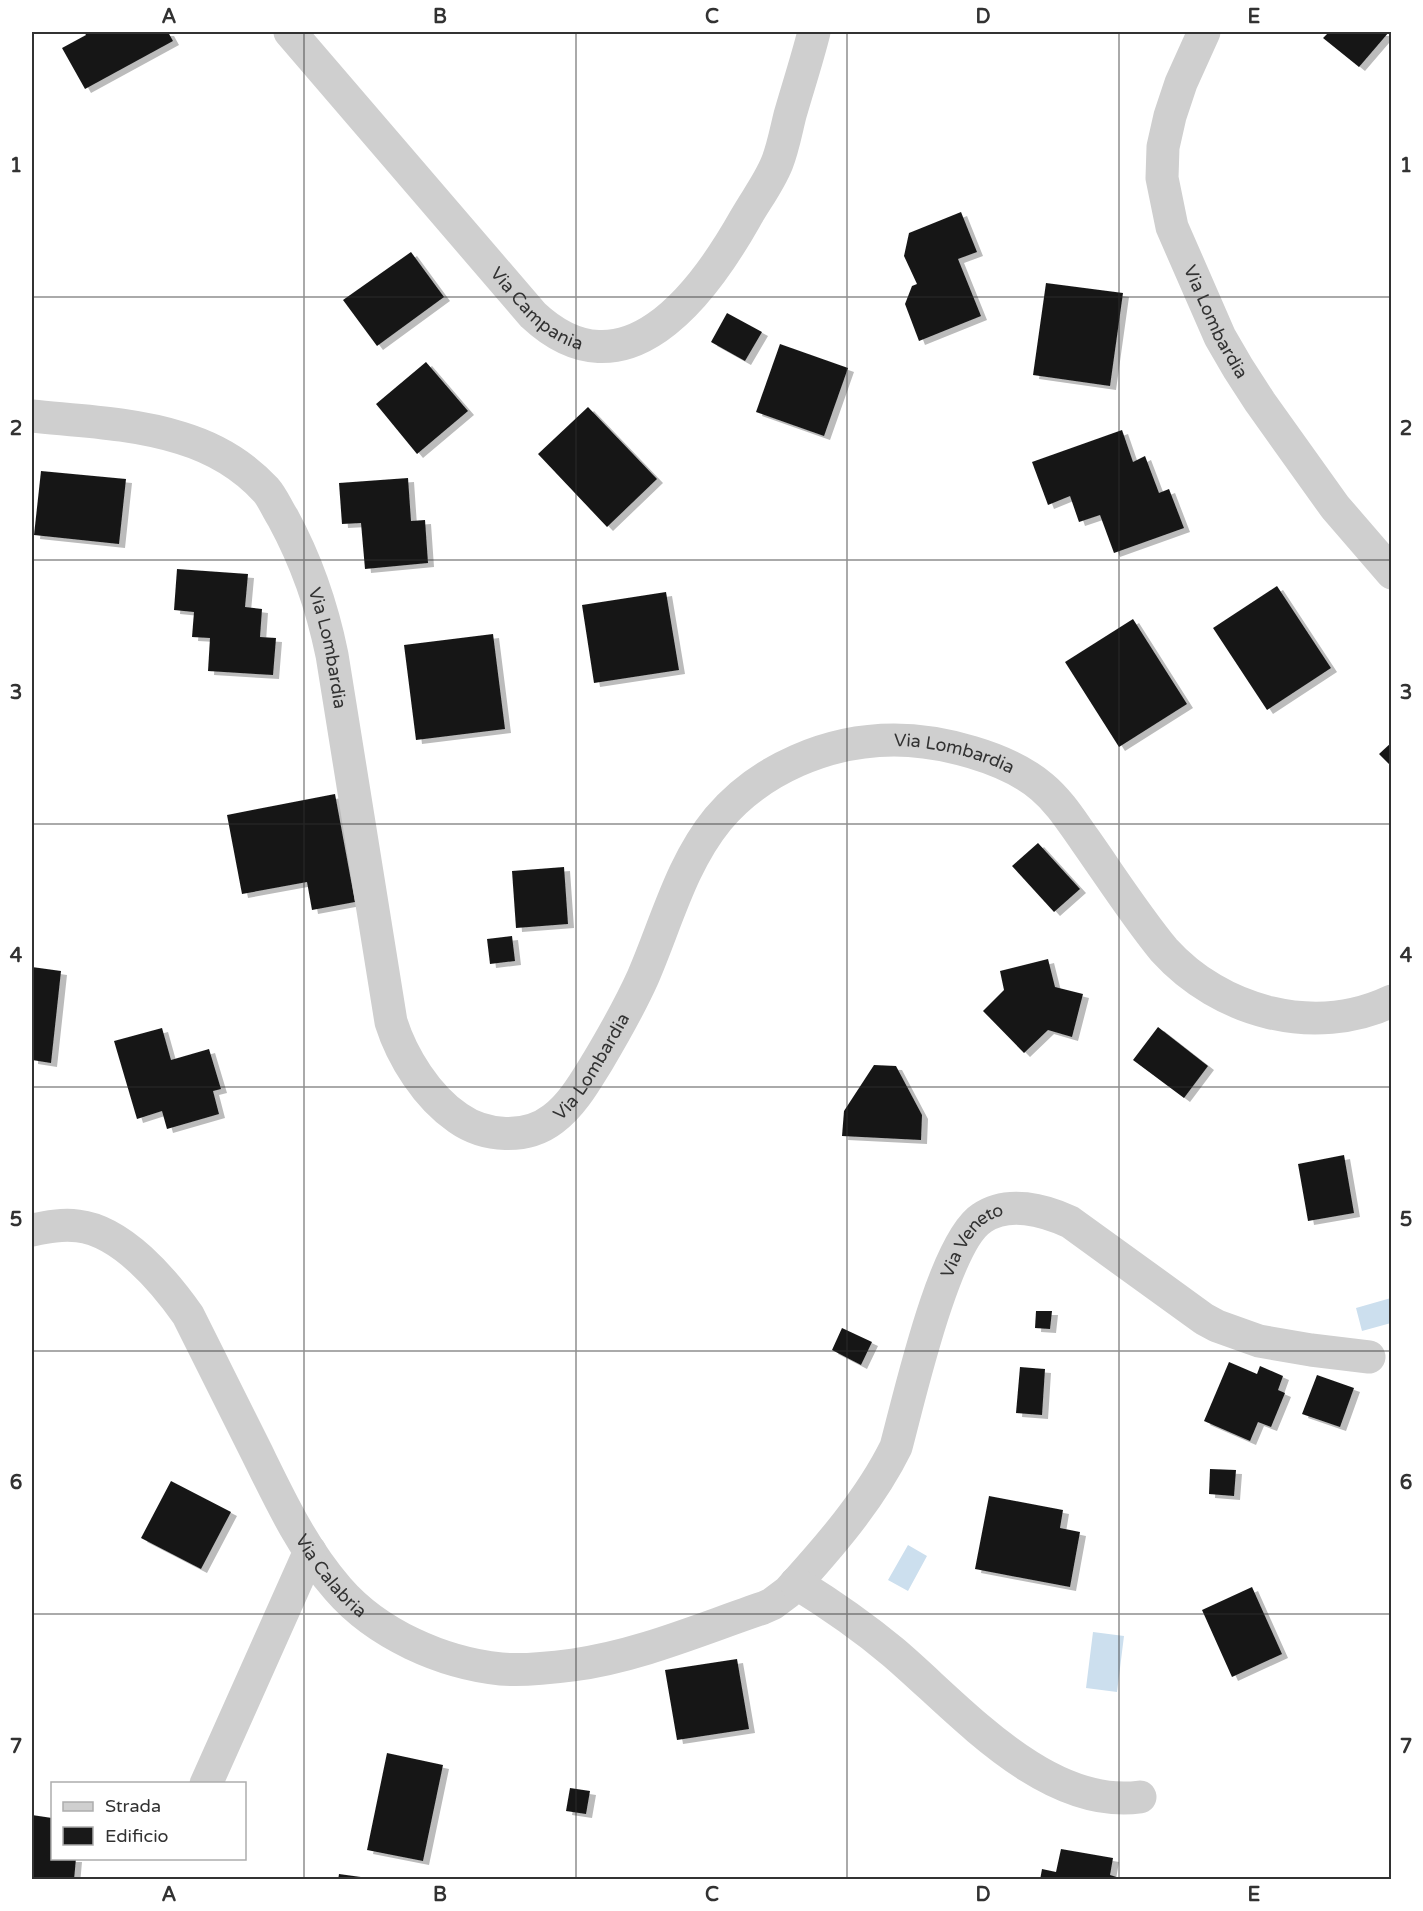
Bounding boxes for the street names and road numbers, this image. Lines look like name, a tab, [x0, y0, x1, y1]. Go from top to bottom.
street label: Via Campania	[486, 262, 586, 355]
street label: Via Lombardia	[1179, 262, 1253, 383]
street label: Via Lombardia	[304, 585, 351, 710]
street label: Via Lombardia	[894, 729, 1018, 778]
street label: Via Lombardia	[549, 1009, 634, 1125]
street label: Via Veneto	[936, 1199, 1006, 1281]
street label: Via Calabria	[291, 1530, 371, 1622]

